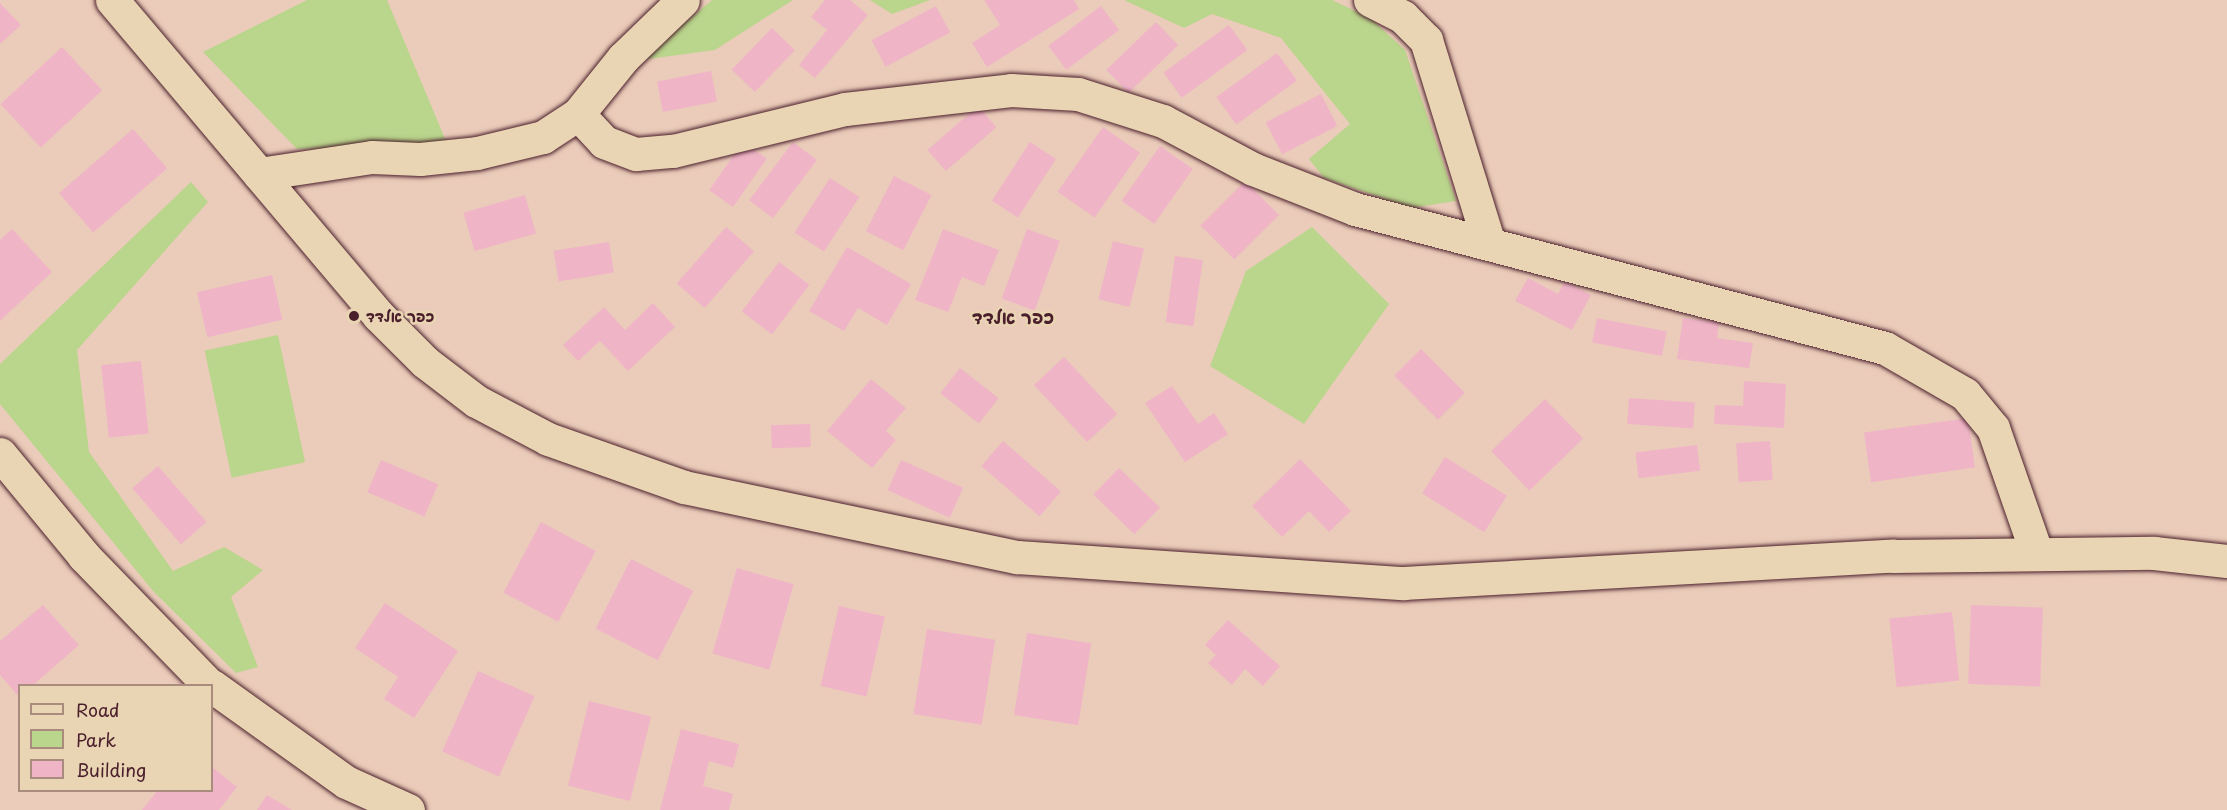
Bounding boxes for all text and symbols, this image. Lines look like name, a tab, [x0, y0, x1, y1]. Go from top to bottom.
district label: כפר אלדד	[972, 306, 1054, 328]
place label: כפר אלדד	[366, 307, 434, 325]
marker: כפר אלדד	[347, 309, 361, 323]
legend	[18, 684, 213, 792]
text: Road	[76, 696, 120, 723]
text: Park	[76, 726, 116, 753]
text: Building	[76, 756, 146, 783]

